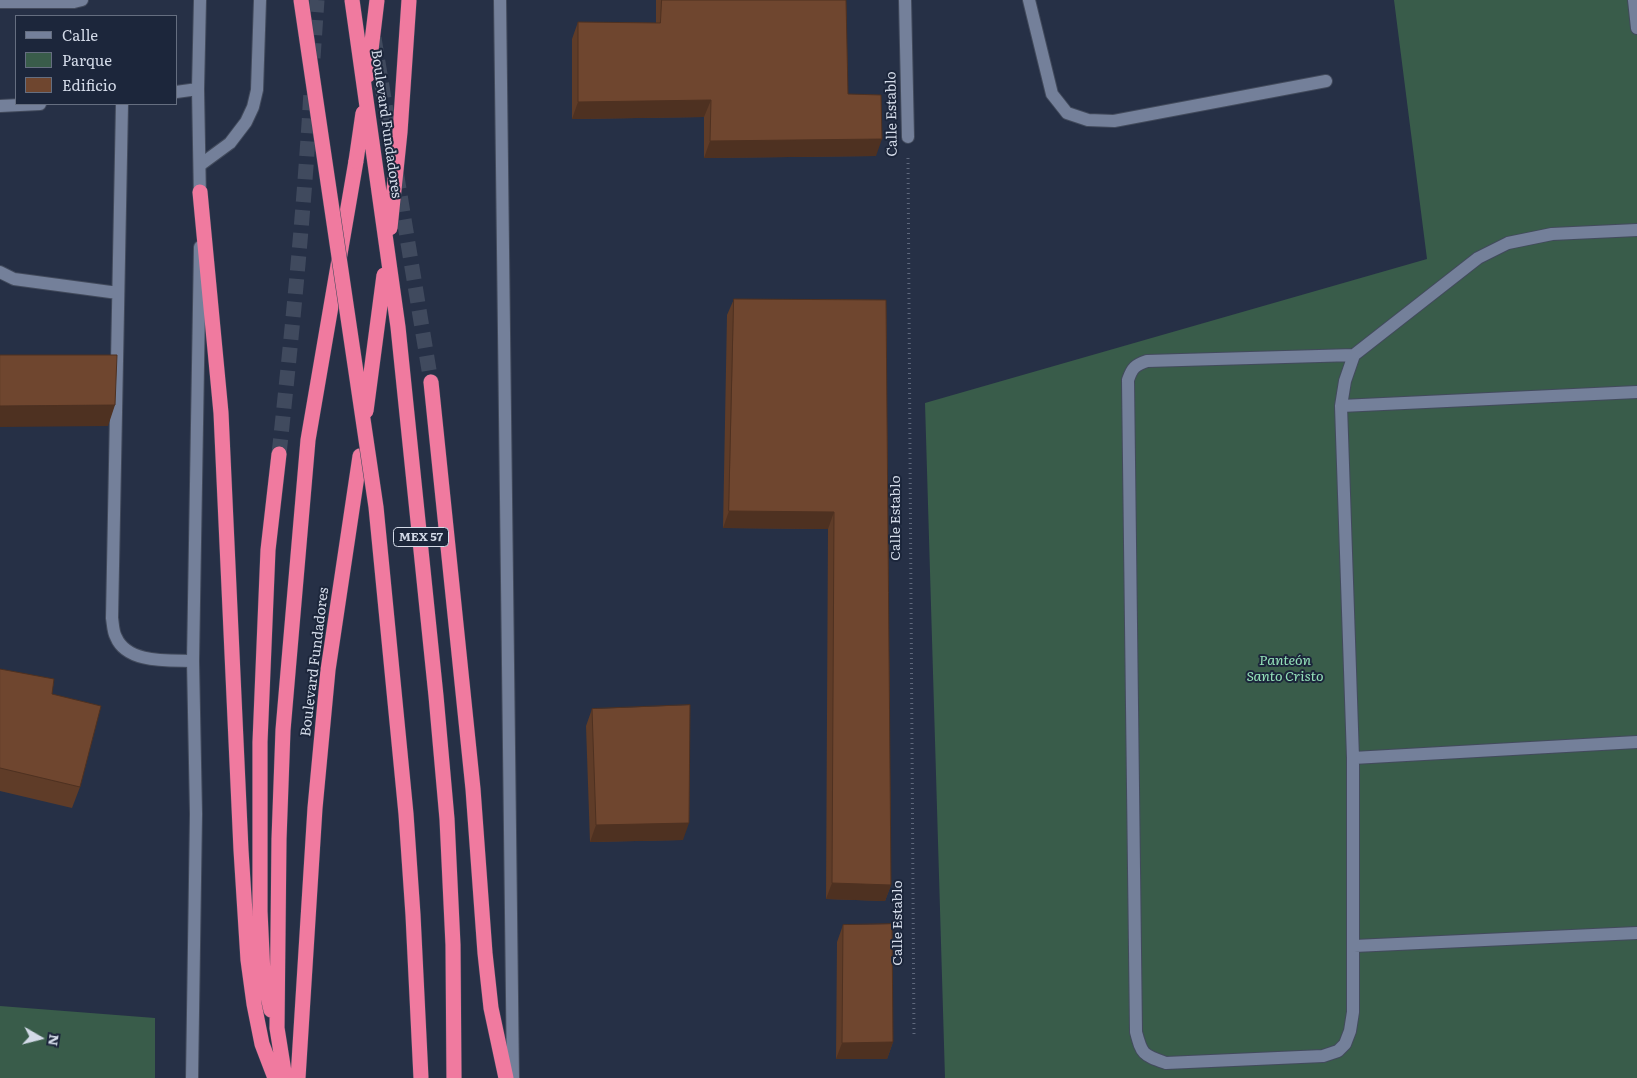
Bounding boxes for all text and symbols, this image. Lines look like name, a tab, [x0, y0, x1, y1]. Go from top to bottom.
legend	[15, 15, 178, 105]
text: Calle	[62, 23, 98, 46]
text: Parque	[62, 48, 112, 71]
street label: Boulevard Fundadores	[367, 49, 405, 199]
street label: Calle Establo	[883, 71, 901, 157]
text: Edificio	[62, 73, 117, 96]
street label: Calle Establo	[888, 475, 904, 561]
road number: MEX 57	[394, 528, 448, 546]
street label: Boulevard Fundadores	[298, 587, 332, 737]
park label: Panteón Santo Cristo	[1247, 653, 1323, 686]
street label: Calle Establo	[890, 880, 906, 966]
north arrow	[15, 1013, 65, 1063]
text: N	[44, 1033, 66, 1047]

